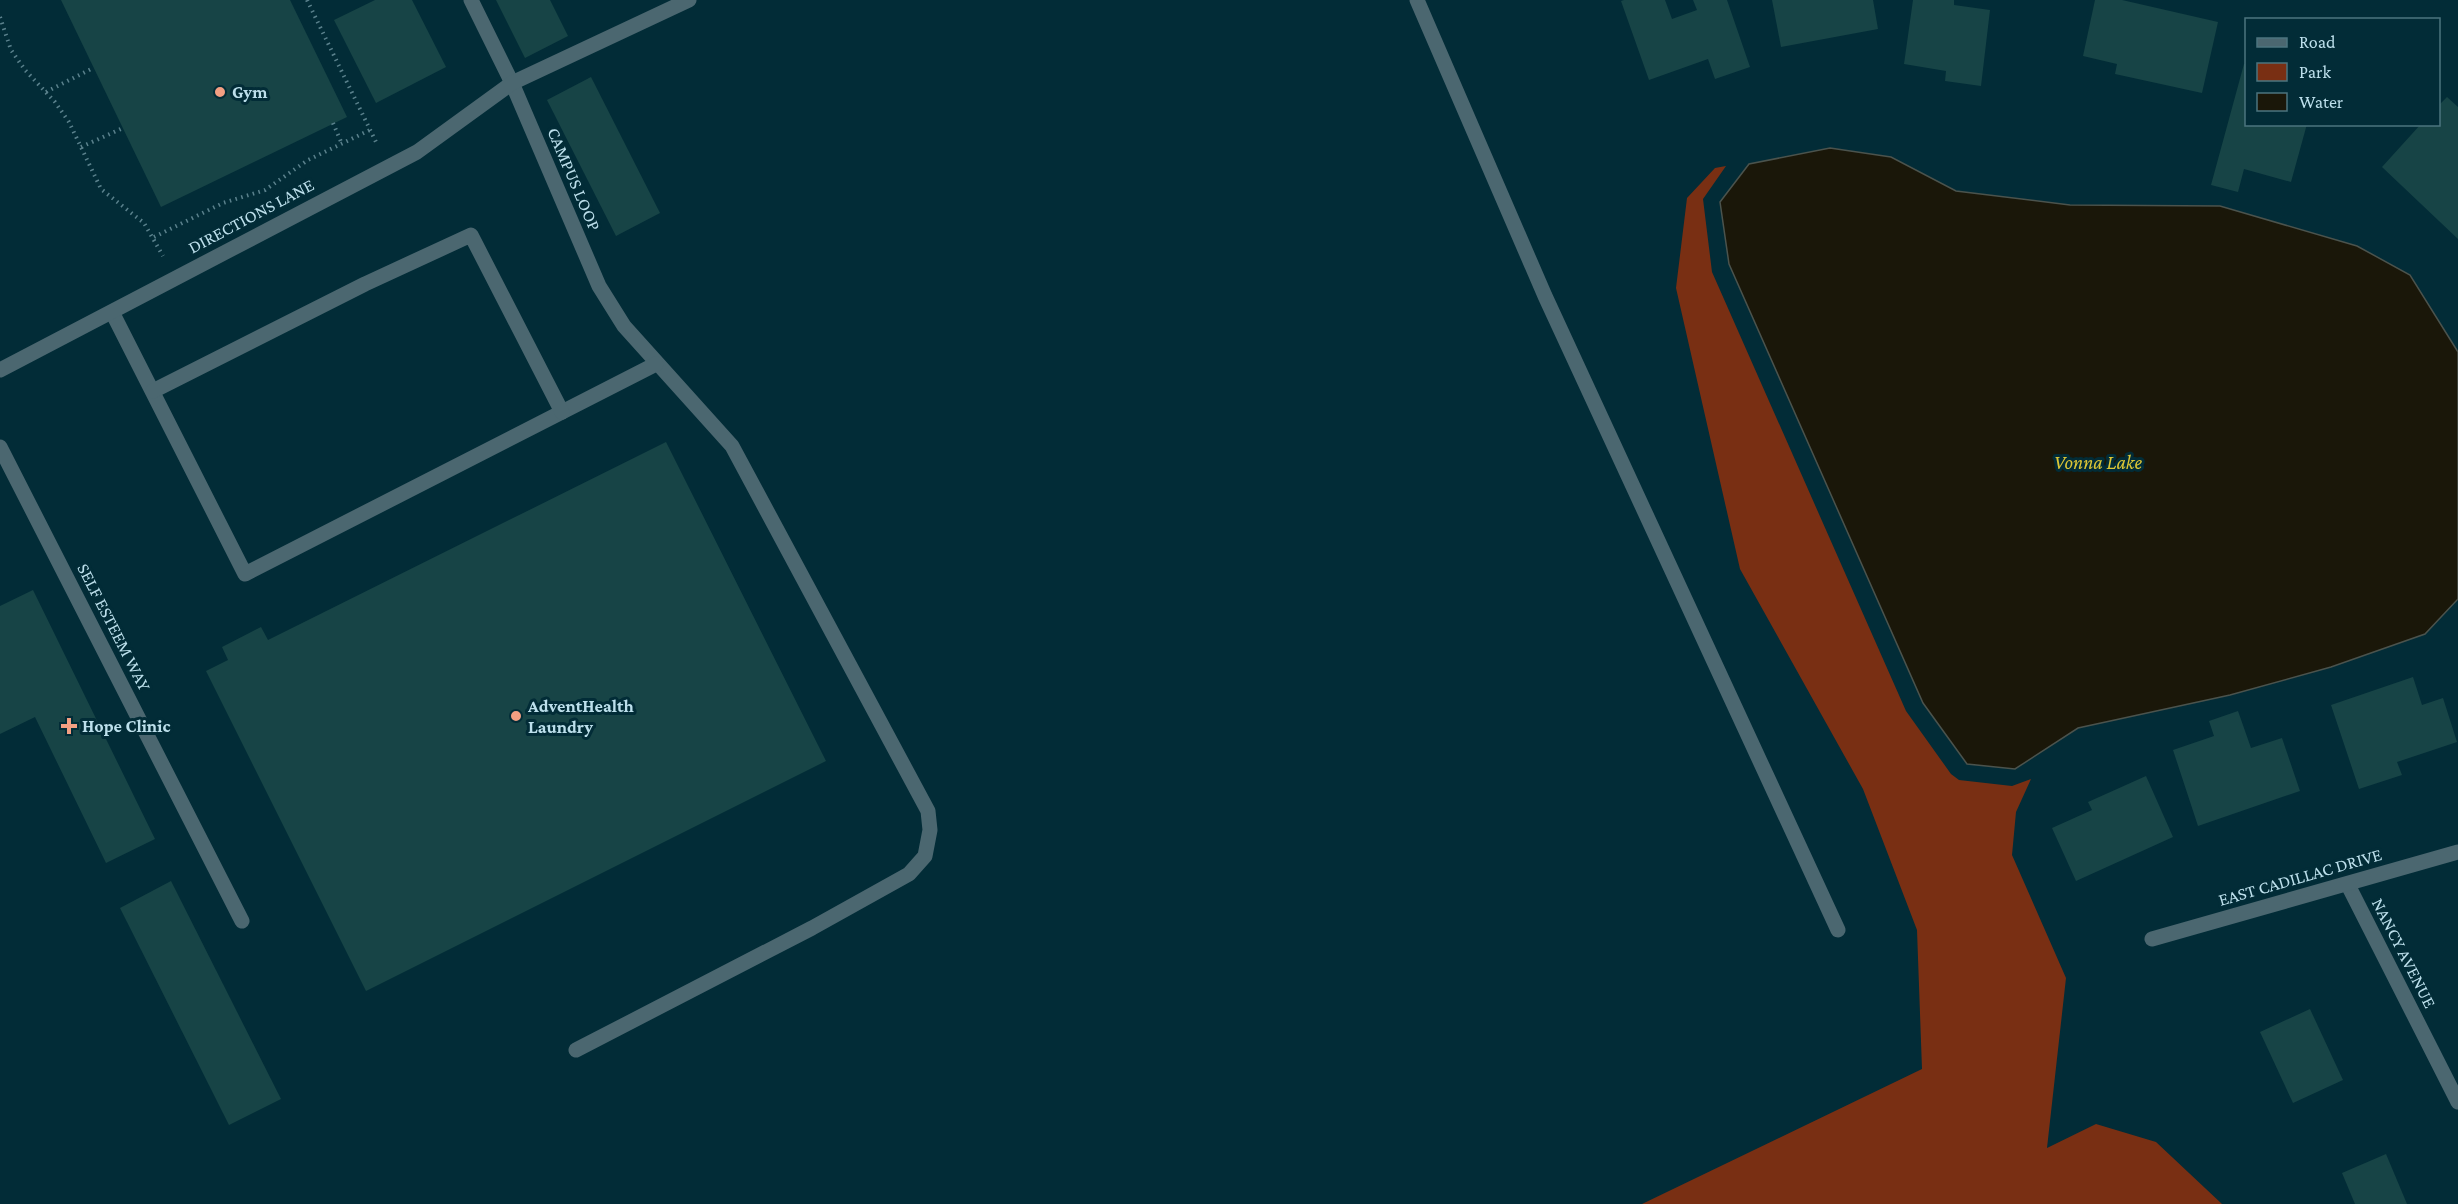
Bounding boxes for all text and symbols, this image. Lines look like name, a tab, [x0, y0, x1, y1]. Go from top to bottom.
legend	[2245, 18, 2440, 126]
text: Road	[2299, 32, 2336, 52]
text: Park	[2299, 62, 2331, 82]
place label: Gym	[232, 82, 268, 102]
marker: Gym	[213, 85, 227, 99]
text: Water	[2299, 92, 2344, 112]
street label: CAMPUS LOOP	[543, 124, 605, 234]
street label: DIRECTIONS LANE	[185, 174, 317, 258]
water label: Vonna Lake	[2054, 451, 2142, 473]
street label: SELF ESTEEM WAY	[73, 560, 155, 694]
place label: AdventHealth Laundry	[527, 696, 634, 737]
marker: AdventHealth Laundry	[509, 709, 523, 723]
place label: Hope Clinic	[82, 716, 170, 736]
marker: Hope Clinic	[60, 717, 78, 735]
street label: EAST CADILLAC DRIVE	[2216, 844, 2384, 910]
street label: NANCY AVENUE	[2368, 895, 2440, 1011]

